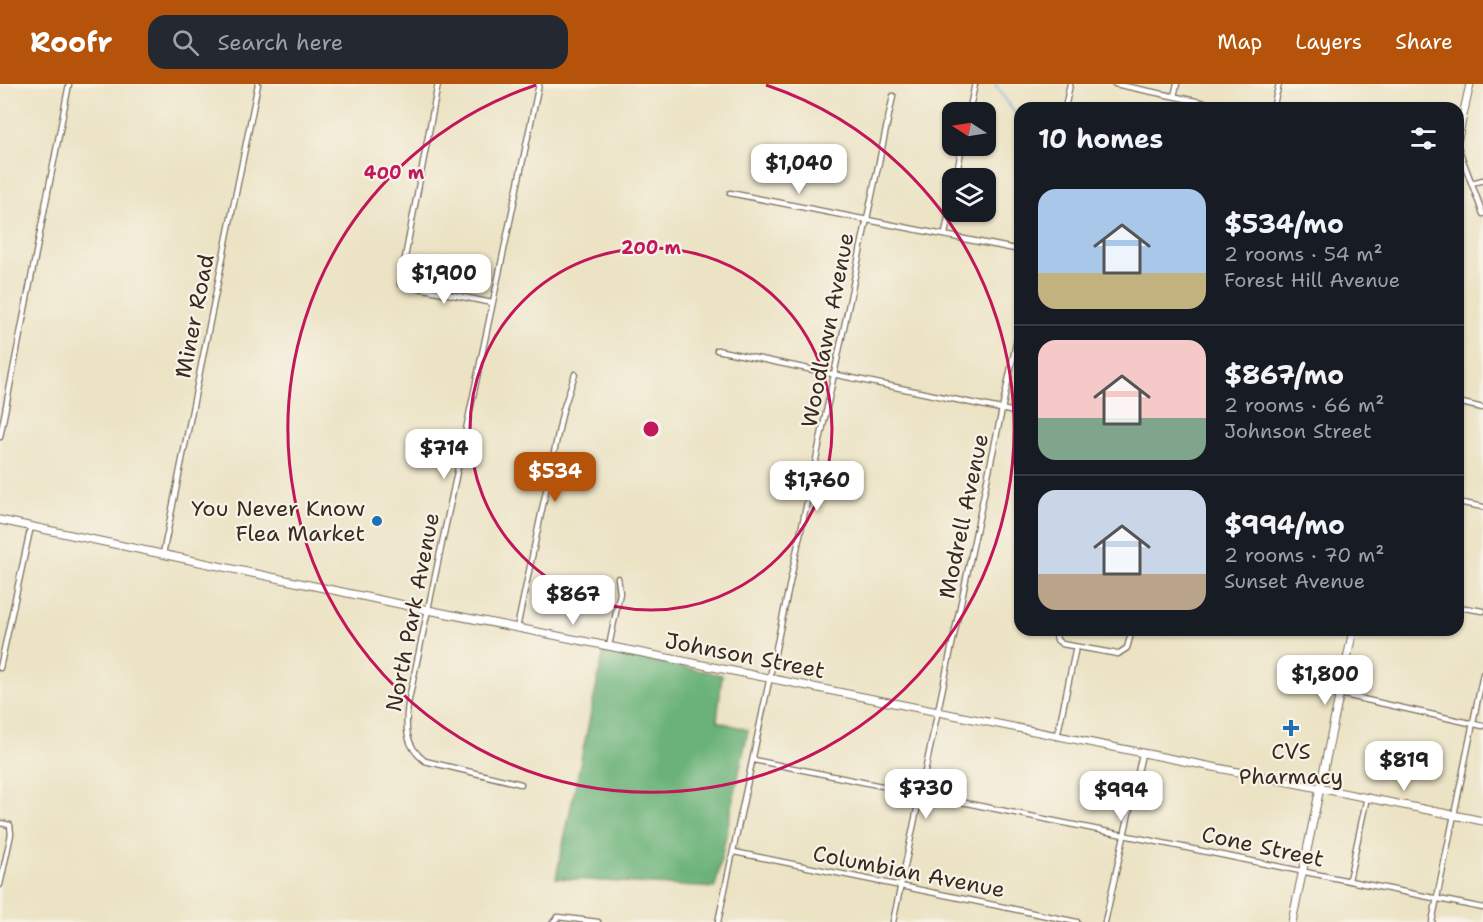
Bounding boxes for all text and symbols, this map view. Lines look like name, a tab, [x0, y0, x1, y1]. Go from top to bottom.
search box	[148, 15, 568, 69]
text: Roofr	[30, 23, 112, 61]
icon: search	[169, 26, 202, 59]
text: Search here	[217, 28, 343, 57]
text: Map	[1217, 28, 1262, 56]
text: Layers	[1295, 28, 1362, 56]
text: Share	[1395, 28, 1453, 56]
north arrow	[942, 102, 996, 156]
map controls	[942, 102, 996, 222]
text: 10 homes	[1038, 121, 1163, 156]
icon: filters	[1407, 122, 1440, 155]
pin: $1,040	[750, 144, 848, 195]
text: $1,040	[765, 150, 833, 176]
text: 400 m	[364, 161, 425, 185]
button: layers	[942, 168, 996, 222]
text: $534/mo	[1224, 206, 1344, 241]
icon: home	[1086, 213, 1158, 285]
street label: Woodlawn Avenue	[794, 230, 861, 430]
text: 200 m	[621, 236, 682, 260]
text: 2 rooms · 54 m²	[1224, 241, 1383, 267]
street label: Miner Road	[168, 252, 221, 380]
pin: $1,900	[395, 254, 493, 305]
text: $1,900	[411, 260, 477, 286]
text: Forest Hill Avenue	[1224, 267, 1400, 293]
text: $867/mo	[1224, 357, 1344, 392]
icon: home	[1086, 364, 1158, 436]
text: 2 rooms · 66 m²	[1224, 392, 1385, 418]
text: Johnson Street	[1224, 418, 1372, 444]
centre of rings	[641, 419, 661, 439]
pin: $714	[408, 429, 480, 480]
street label: Modrell Avenue	[932, 431, 995, 601]
text: $714	[419, 435, 469, 461]
pin: $534	[519, 452, 591, 503]
text: $534	[528, 458, 582, 484]
pin: $1,760	[768, 461, 866, 512]
text: $1,760	[784, 467, 850, 493]
place label: You Never Know Flea Market	[191, 494, 365, 548]
text: $994/mo	[1224, 507, 1345, 542]
street label: North Park Avenue	[379, 510, 446, 714]
marker: You Never Know Flea Market	[370, 514, 384, 528]
icon: home	[1086, 514, 1158, 586]
text: 2 rooms · 70 m²	[1224, 542, 1385, 568]
text: Sunset Avenue	[1224, 568, 1365, 594]
pin: $867	[537, 575, 609, 626]
text: $867	[546, 581, 600, 607]
street label: Johnson Street	[662, 626, 827, 685]
pin: $1,800	[1276, 655, 1374, 706]
text: $1,800	[1291, 661, 1359, 687]
marker: CVS Pharmacy	[1284, 721, 1298, 735]
place label: CVS Pharmacy	[1239, 737, 1343, 791]
pin: $819	[1368, 741, 1440, 792]
text: $819	[1379, 747, 1429, 773]
pin: $730	[890, 769, 962, 820]
pin: $994	[1085, 771, 1157, 822]
text: $730	[899, 775, 953, 801]
text: $994	[1094, 777, 1148, 803]
street label: Cone Street	[1199, 819, 1327, 874]
street label: Columbian Avenue	[810, 839, 1007, 904]

